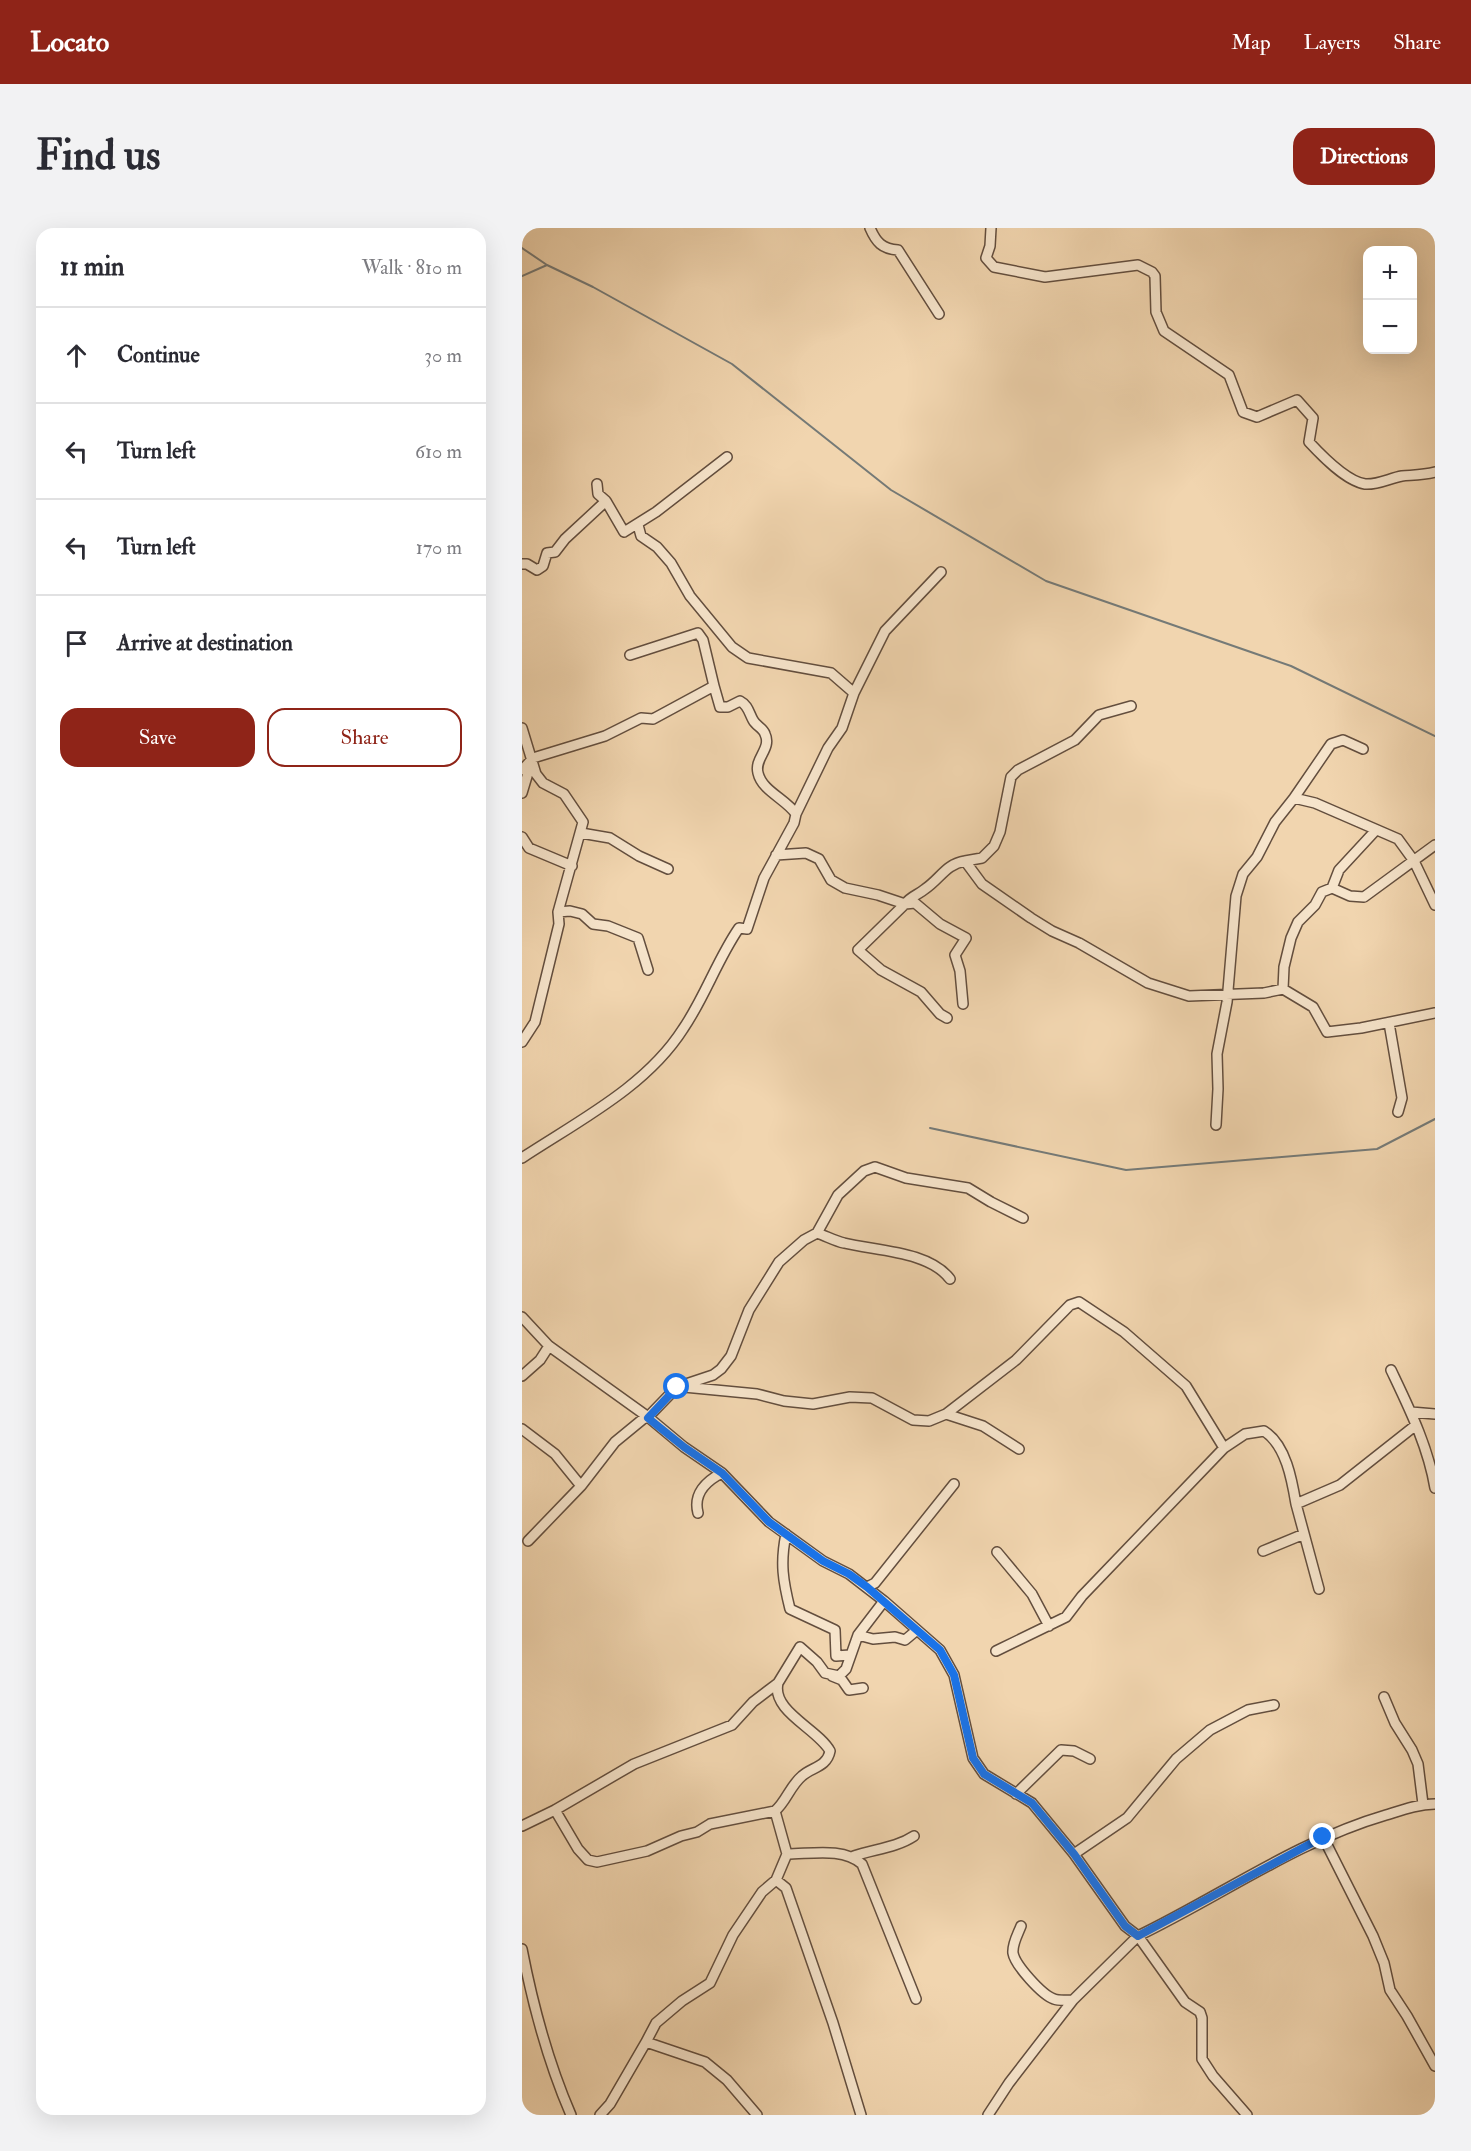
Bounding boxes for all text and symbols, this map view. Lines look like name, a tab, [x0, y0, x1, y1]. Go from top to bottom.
text: Locato	[30, 25, 109, 60]
text: Map	[1231, 29, 1271, 56]
text: Layers	[1304, 29, 1360, 56]
text: Share	[1393, 29, 1441, 56]
button: Directions	[1293, 128, 1435, 185]
text: Find us	[36, 130, 160, 182]
map controls	[1363, 246, 1417, 354]
button: +	[1363, 246, 1417, 300]
text: 11 min	[60, 251, 125, 283]
text: Walk · 810 m	[362, 255, 462, 280]
button: −	[1363, 300, 1417, 354]
icon: ahead	[60, 339, 93, 372]
text: Continue	[117, 341, 200, 369]
text: 30 m	[424, 343, 462, 368]
icon: left	[60, 435, 93, 468]
text: Turn left	[117, 437, 196, 465]
text: 610 m	[415, 439, 462, 464]
icon: left	[60, 531, 93, 564]
text: Turn left	[117, 533, 196, 561]
text: 170 m	[416, 535, 462, 560]
icon: arrive	[60, 627, 93, 660]
text: Arrive at destination	[117, 629, 293, 657]
button: Save	[60, 708, 255, 767]
button: Share	[267, 708, 462, 767]
route start	[663, 1373, 689, 1399]
route end	[1309, 1823, 1335, 1849]

